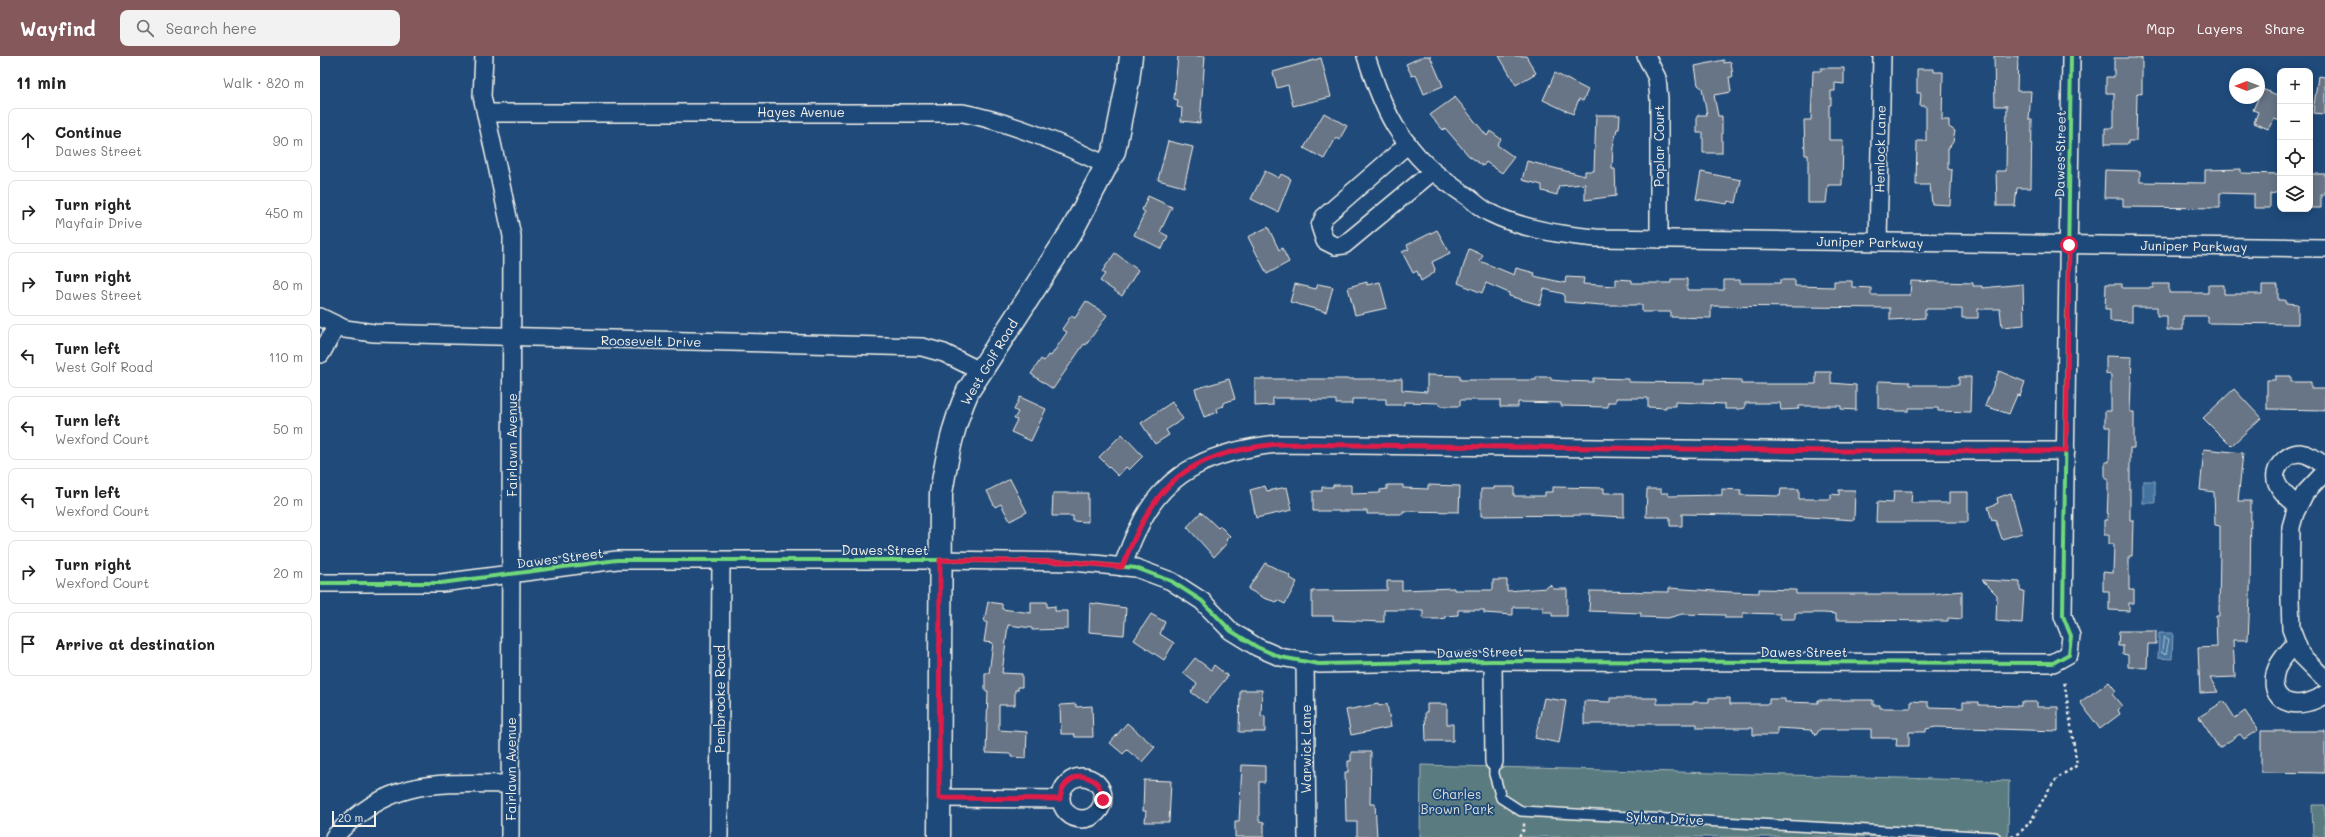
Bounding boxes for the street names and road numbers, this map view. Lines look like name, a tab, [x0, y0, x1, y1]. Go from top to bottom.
street label: Hayes Avenue	[757, 103, 845, 120]
street label: Poplar Court	[1650, 105, 1667, 187]
street label: Hemlock Lane	[1870, 105, 1889, 193]
street label: Dawes Street	[2050, 110, 2069, 198]
street label: Juniper Parkway	[1817, 232, 1924, 251]
street label: Juniper Parkway	[2141, 236, 2248, 255]
street label: West Golf Road	[956, 315, 1021, 408]
street label: Roosevelt Drive	[601, 331, 701, 350]
street label: Fairlawn Avenue	[503, 393, 520, 497]
street label: Dawes Street	[841, 541, 929, 558]
street label: Dawes Street	[516, 544, 604, 571]
street label: Dawes Street	[1436, 642, 1524, 661]
street label: Dawes Street	[1760, 643, 1848, 660]
street label: Pembrooke Road	[711, 645, 728, 753]
street label: Warwick Lane	[1297, 705, 1314, 794]
street label: Fairlawn Avenue	[502, 717, 519, 821]
street label: Sylvan Drive	[1626, 807, 1704, 828]

